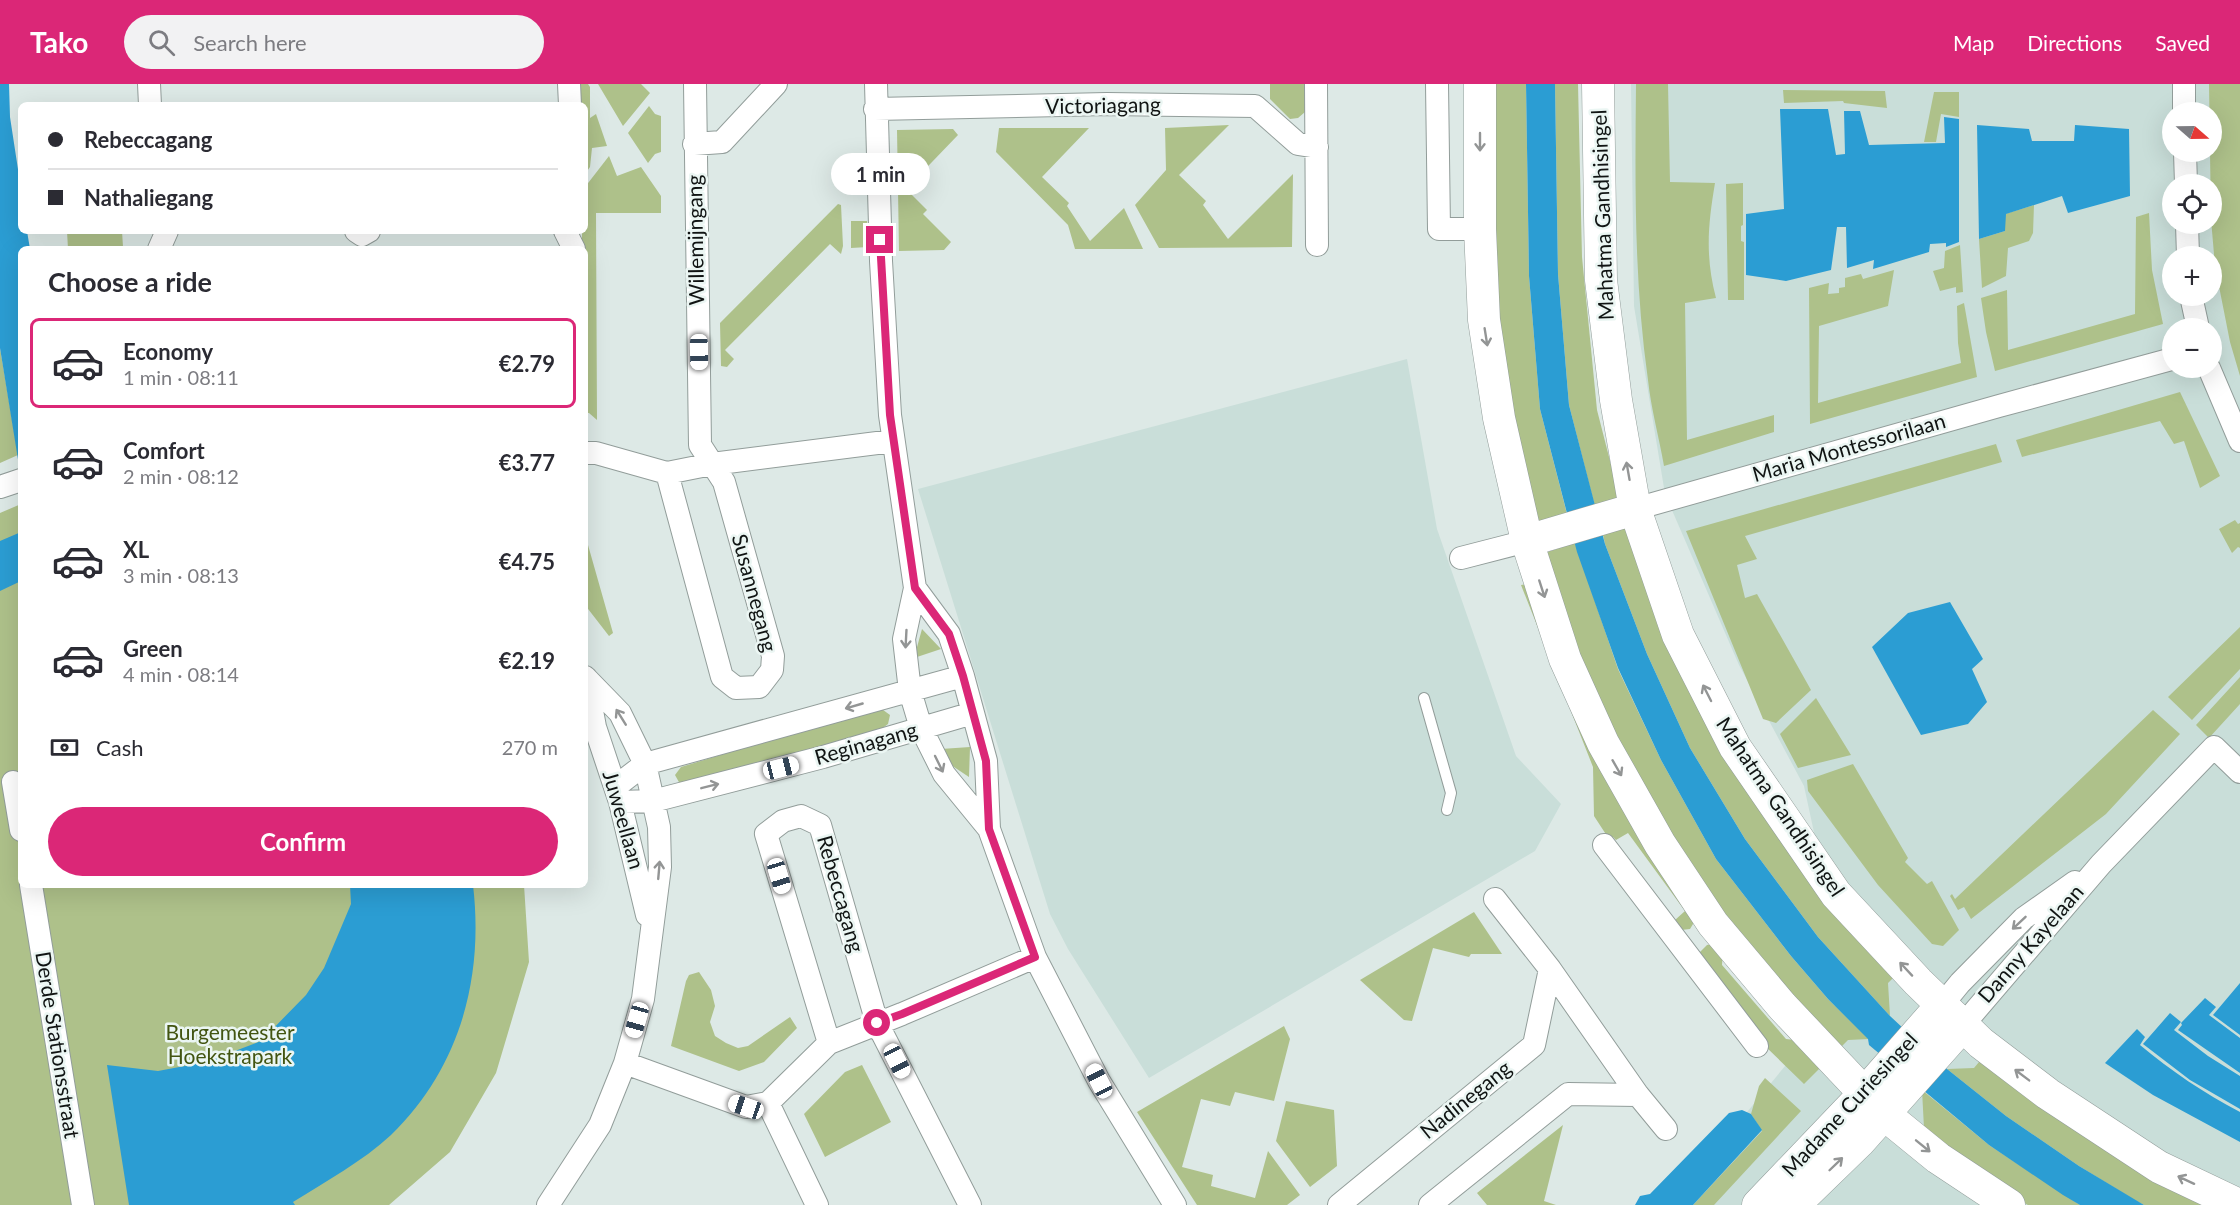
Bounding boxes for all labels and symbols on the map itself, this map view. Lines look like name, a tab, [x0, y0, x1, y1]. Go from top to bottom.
street label: Victoriagang	[1045, 91, 1161, 118]
north arrow	[2162, 102, 2222, 162]
street label: Mahatma Gandhisingel	[1585, 109, 1618, 321]
one-way arrow	[1474, 132, 1486, 152]
callout: 1 min	[830, 153, 930, 195]
street label: Willemijngang	[681, 174, 708, 306]
route end	[866, 226, 893, 253]
one-way arrow	[1481, 327, 1492, 347]
car	[690, 334, 708, 370]
street label: Maria Montessorilaan	[1749, 407, 1948, 486]
one-way arrow	[1622, 461, 1633, 481]
street label: Susannegang	[728, 531, 783, 654]
one-way arrow	[1538, 579, 1549, 598]
one-way arrow	[900, 628, 911, 648]
one-way arrow	[1701, 684, 1713, 702]
one-way arrow	[845, 701, 864, 713]
one-way arrow	[614, 709, 626, 726]
street label: Mahatma Gandhisingel	[1712, 712, 1851, 901]
street label: Reginagang	[811, 716, 920, 769]
car	[761, 755, 801, 781]
one-way arrow	[934, 755, 945, 773]
one-way arrow	[1611, 759, 1623, 776]
street label: Juweellaan	[598, 767, 650, 872]
one-way arrow	[700, 780, 719, 792]
street label: Rebeccagang	[813, 832, 870, 955]
car	[765, 856, 793, 896]
one-way arrow	[654, 861, 665, 880]
street label: Danny Kayelaan	[1972, 879, 2088, 1007]
one-way arrow	[2012, 915, 2027, 930]
street label: Derde Stationsstraat	[31, 949, 86, 1141]
one-way arrow	[1899, 962, 1913, 977]
car	[623, 1000, 651, 1040]
route start	[863, 1009, 890, 1036]
park label: Burgemeester Hoekstrapark	[165, 1019, 295, 1068]
street label: Madame Curiesingel	[1776, 1027, 1922, 1181]
car	[881, 1041, 913, 1081]
street label: Nadinegang	[1415, 1055, 1516, 1143]
car	[1083, 1061, 1115, 1101]
one-way arrow	[2015, 1068, 2031, 1081]
car	[726, 1093, 766, 1121]
one-way arrow	[1915, 1139, 1931, 1152]
one-way arrow	[1828, 1157, 1843, 1172]
one-way arrow	[2177, 1173, 2195, 1185]

